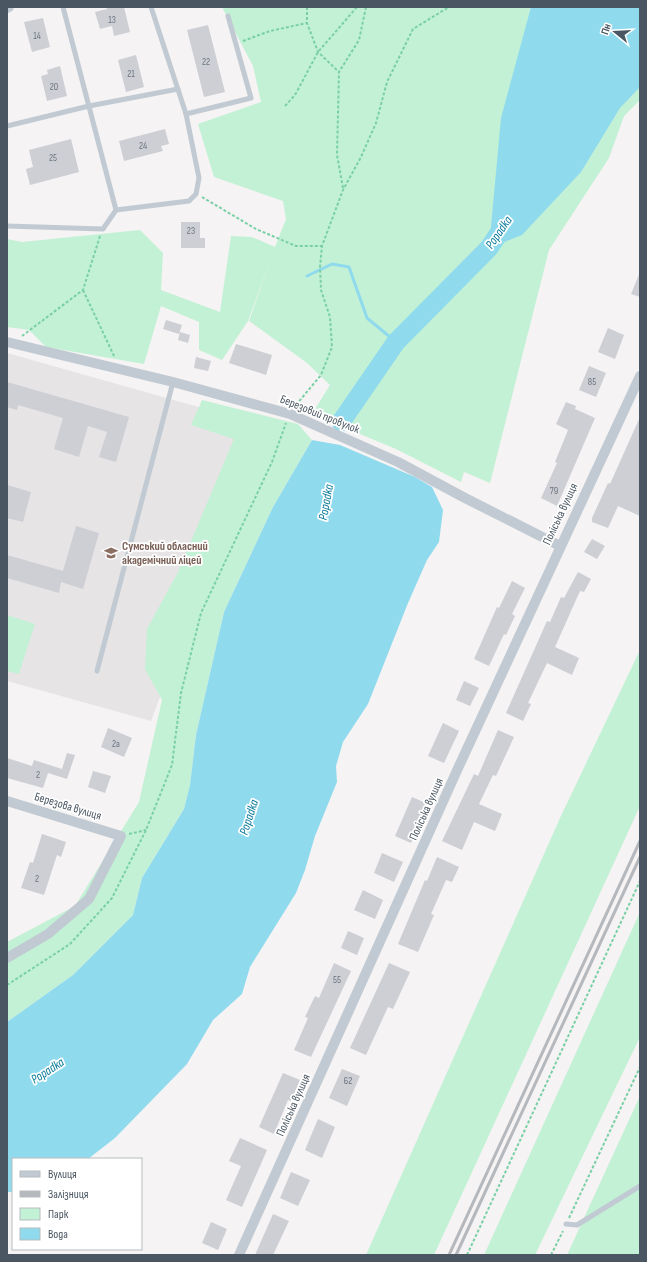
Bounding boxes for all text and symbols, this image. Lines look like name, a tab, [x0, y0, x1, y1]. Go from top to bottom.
north arrow	[595, 12, 635, 52]
house number: 13	[108, 14, 116, 26]
text: Пн	[598, 22, 614, 36]
house number: 14	[33, 30, 41, 42]
house number: 22	[202, 56, 210, 68]
house number: 21	[127, 68, 135, 80]
house number: 20	[50, 81, 58, 93]
house number: 24	[139, 140, 147, 152]
house number: 25	[49, 152, 57, 164]
water label: Popadka	[482, 212, 516, 252]
house number: 23	[187, 225, 195, 237]
house number: 85	[588, 376, 596, 388]
street label: Березовий провулок	[278, 392, 362, 437]
street label: Поліська вулиця	[540, 481, 581, 548]
water label: Popadka	[315, 482, 337, 521]
house number: 79	[550, 485, 558, 497]
place label: Сумський обласний академічний ліцей	[122, 539, 208, 568]
school or university icon: Сумський обласний академічний ліцей	[103, 545, 119, 561]
house number: 2а	[112, 738, 120, 750]
house number: 2	[36, 769, 40, 781]
street label: Поліська вулиця	[406, 775, 447, 843]
street label: Березова вулиця	[33, 789, 103, 824]
water label: Popadka	[236, 797, 262, 837]
house number: 2	[35, 873, 39, 885]
house number: 55	[333, 974, 341, 986]
water label: Popadka	[28, 1054, 68, 1087]
street label: Поліська вулиця	[273, 1071, 314, 1139]
house number: 62	[344, 1075, 352, 1087]
legend	[12, 1158, 142, 1250]
text: Вулиця	[48, 1167, 77, 1182]
text: Залізниця	[48, 1187, 89, 1202]
text: Парк	[48, 1207, 69, 1222]
text: Вода	[48, 1227, 68, 1242]

